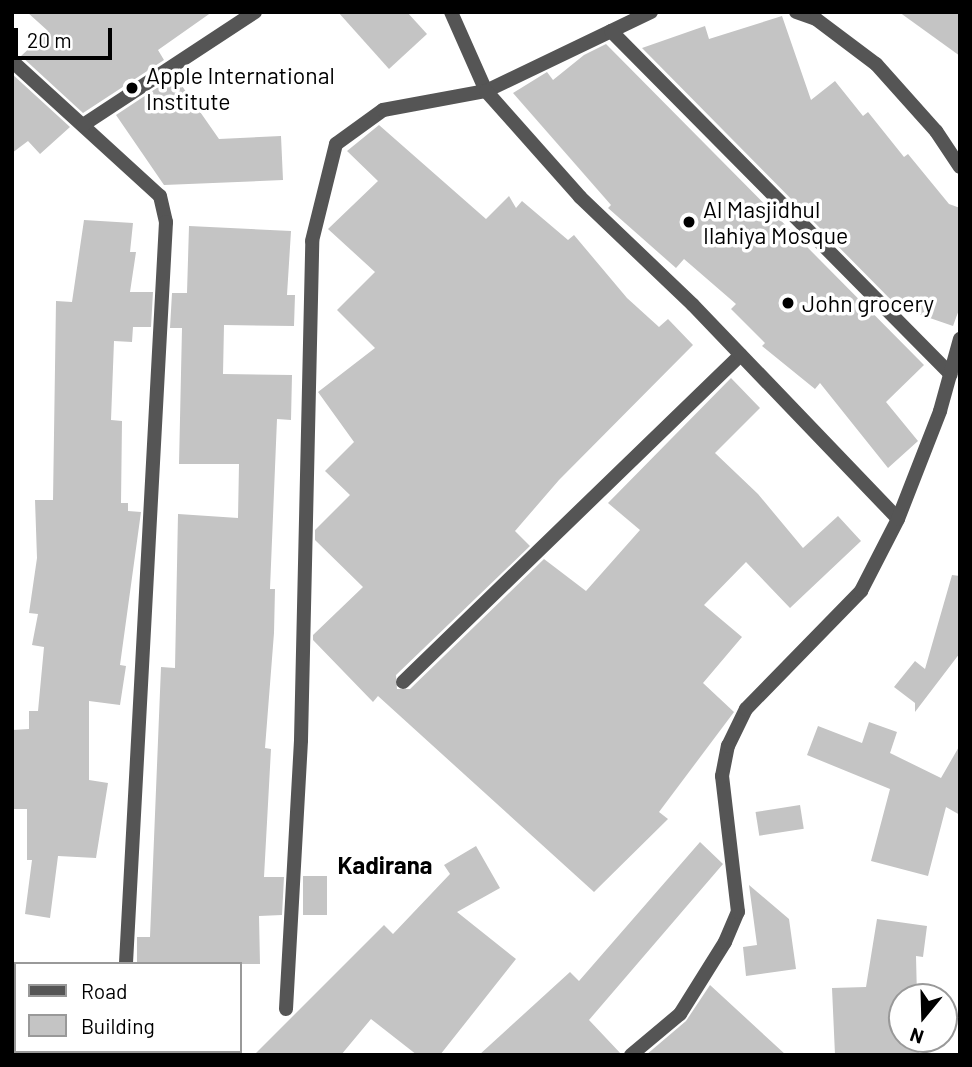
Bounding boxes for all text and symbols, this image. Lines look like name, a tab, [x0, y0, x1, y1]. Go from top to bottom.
scale bar	[18, 14, 116, 58]
text: 20 m	[27, 27, 72, 52]
place label: Apple International Institute	[146, 61, 335, 115]
marker: Apple International Institute	[124, 80, 140, 96]
place label: Al Masjidhul Ilahiya Mosque	[703, 195, 848, 249]
marker: Al Masjidhul Ilahiya Mosque	[681, 214, 697, 230]
place label: John grocery	[802, 289, 934, 317]
marker: John grocery	[780, 295, 796, 311]
district label: Kadirana	[338, 851, 432, 879]
legend	[14, 962, 242, 1053]
text: Road	[81, 978, 127, 1003]
north arrow	[888, 983, 958, 1053]
text: Building	[81, 1013, 155, 1038]
text: N	[907, 1024, 926, 1049]

